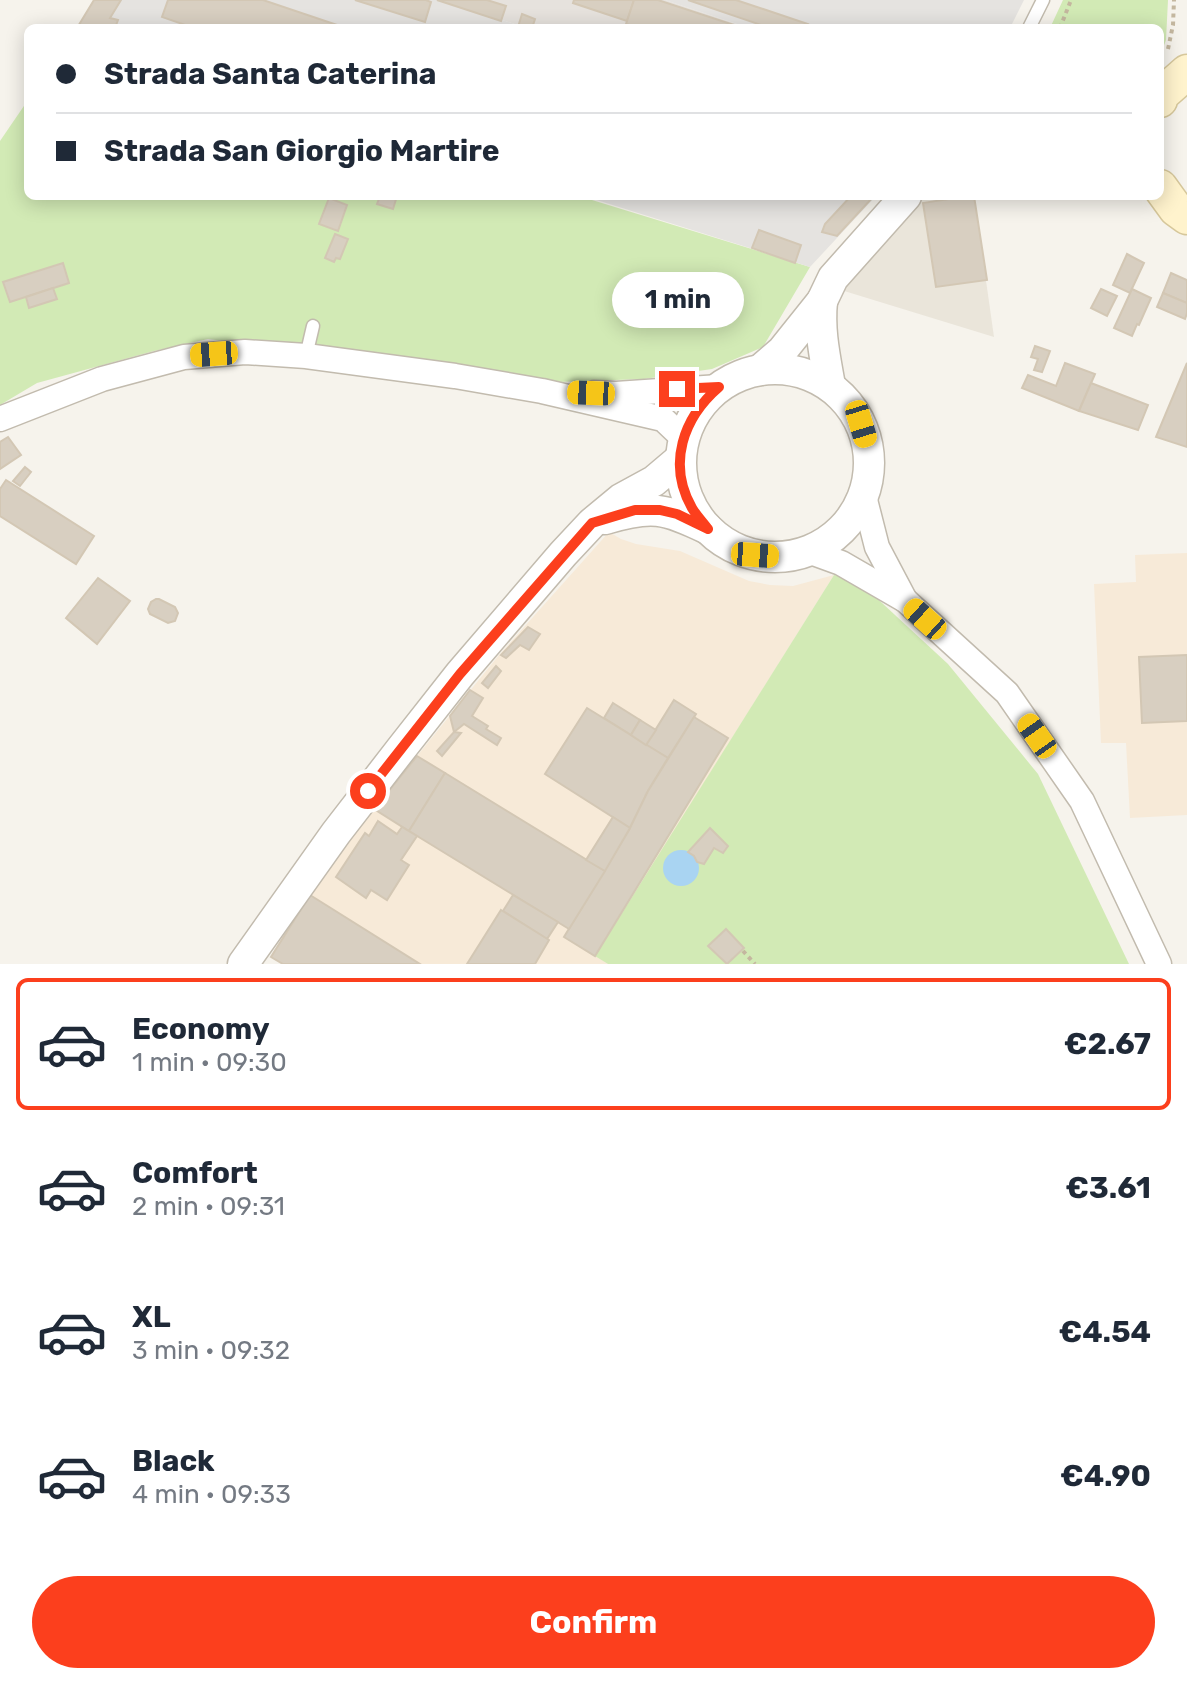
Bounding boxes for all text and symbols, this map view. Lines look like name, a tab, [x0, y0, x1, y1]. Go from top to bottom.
text: Strada Santa Caterina	[104, 56, 436, 92]
text: Strada San Giorgio Martire	[104, 133, 500, 169]
callout: 1 min	[611, 273, 743, 329]
text: 1 min	[645, 284, 711, 315]
car	[189, 340, 239, 368]
route end	[659, 371, 695, 407]
car	[567, 380, 615, 406]
car	[843, 398, 879, 450]
car	[730, 541, 780, 569]
car	[899, 594, 951, 644]
car	[1013, 709, 1061, 763]
route start	[350, 773, 386, 809]
icon: car	[36, 1008, 108, 1080]
text: Economy	[132, 1011, 270, 1047]
text: €2.67	[1064, 1026, 1151, 1062]
text: 1 min · 09:30	[132, 1047, 287, 1078]
icon: car	[36, 1152, 108, 1224]
text: Comfort	[132, 1155, 258, 1191]
text: €3.61	[1066, 1170, 1151, 1206]
text: 2 min · 09:31	[132, 1191, 285, 1222]
icon: car	[36, 1296, 108, 1368]
text: XL	[132, 1299, 171, 1335]
text: €4.54	[1059, 1314, 1151, 1350]
text: 3 min · 09:32	[132, 1335, 290, 1366]
icon: car	[36, 1440, 108, 1512]
text: Black	[132, 1443, 215, 1479]
text: €4.90	[1060, 1458, 1151, 1494]
text: 4 min · 09:33	[132, 1479, 291, 1510]
button: Confirm	[32, 1576, 1155, 1668]

